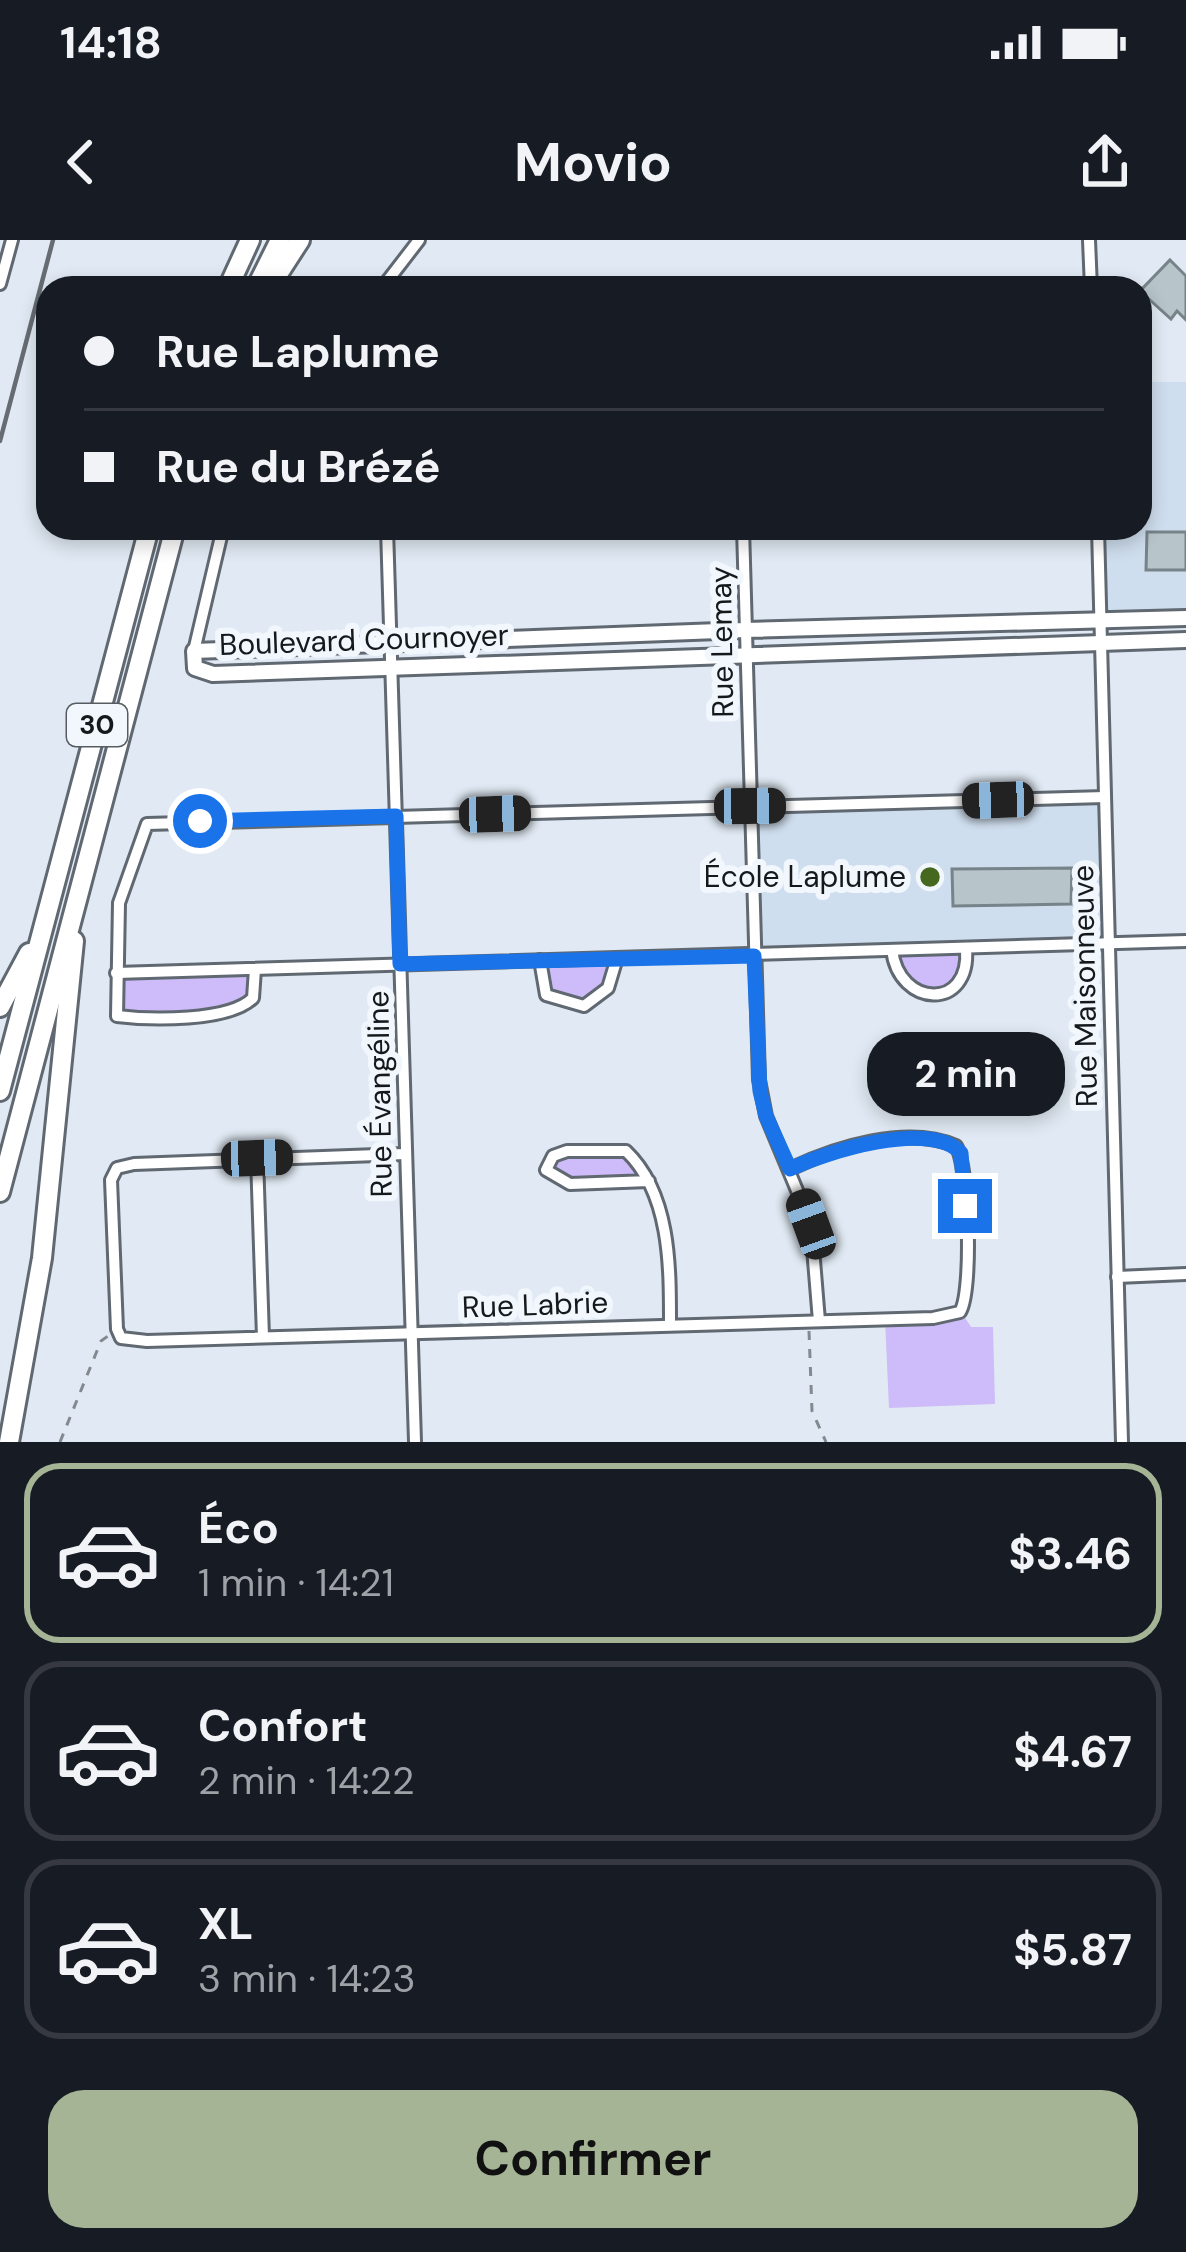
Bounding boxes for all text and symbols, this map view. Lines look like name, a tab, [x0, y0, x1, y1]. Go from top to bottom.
text: 14:18	[60, 13, 162, 72]
text: Movio	[514, 127, 672, 198]
icon: back	[48, 129, 114, 195]
icon: share	[1072, 129, 1138, 195]
text: Rue Laplume	[156, 322, 440, 381]
text: Rue du Brézé	[156, 437, 441, 496]
street label: Rue Lemay	[701, 566, 742, 718]
street label: Boulevard Cournoyer	[219, 615, 509, 664]
road number: 30	[67, 704, 127, 746]
car	[961, 781, 1035, 819]
car	[714, 787, 786, 825]
route start	[173, 794, 227, 848]
car	[458, 795, 532, 833]
place label: École Laplume	[704, 857, 906, 896]
marker: École Laplume	[917, 864, 943, 890]
street label: Rue Maisonneuve	[1063, 864, 1106, 1108]
street label: Rue Évangéline	[358, 990, 401, 1198]
callout: 2 min	[866, 1032, 1064, 1116]
text: 2 min	[914, 1048, 1018, 1099]
car	[220, 1139, 294, 1177]
route end	[938, 1179, 992, 1233]
car	[782, 1184, 840, 1264]
street label: Rue Labrie	[461, 1282, 609, 1327]
text: Éco	[198, 1498, 279, 1557]
icon: car	[54, 1499, 162, 1607]
text: $3.46	[1009, 1524, 1132, 1583]
text: 1 min · 14:21	[198, 1557, 394, 1608]
text: Confort	[198, 1696, 368, 1755]
icon: car	[54, 1697, 162, 1805]
text: $4.67	[1013, 1722, 1132, 1781]
text: 2 min · 14:22	[198, 1755, 414, 1806]
text: XL	[198, 1894, 253, 1953]
icon: car	[54, 1895, 162, 2003]
text: $5.87	[1013, 1920, 1132, 1979]
text: 3 min · 14:23	[198, 1953, 416, 2004]
button: Confirmer	[48, 2090, 1138, 2228]

